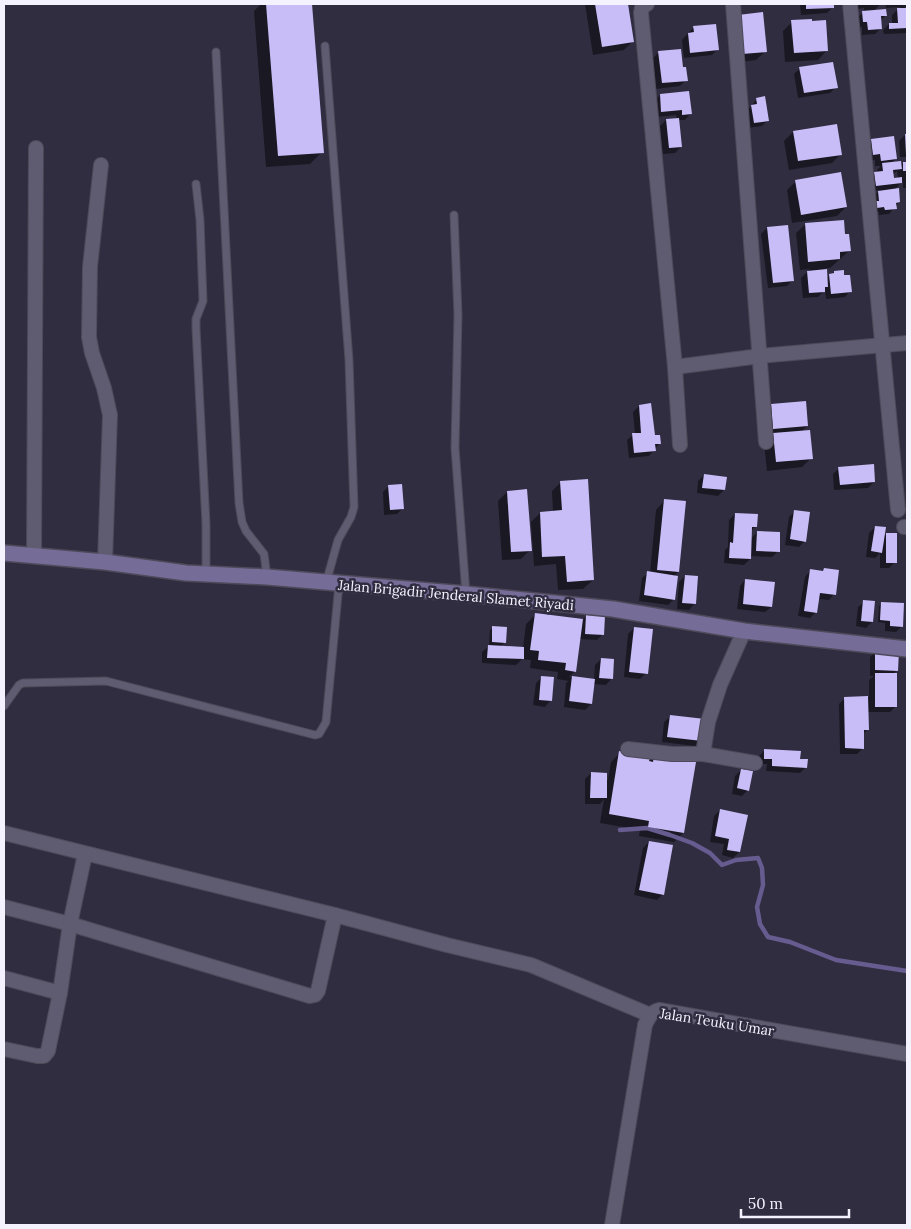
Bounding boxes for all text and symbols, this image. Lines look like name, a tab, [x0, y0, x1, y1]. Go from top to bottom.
street label: Jalan Brigadir Jenderal Slamet Riyadi	[336, 576, 575, 614]
street label: Jalan Teuku Umar	[658, 1004, 775, 1040]
scale bar	[741, 1186, 848, 1218]
text: 50 m	[748, 1194, 783, 1213]

